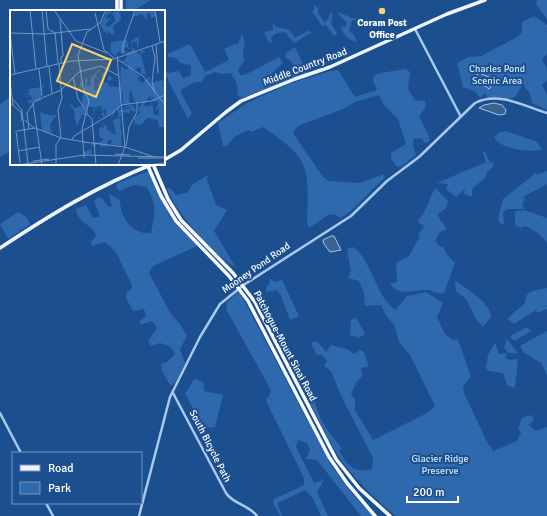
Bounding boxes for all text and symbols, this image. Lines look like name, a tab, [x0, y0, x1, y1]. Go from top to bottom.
marker: Coram Post Office	[377, 6, 387, 16]
inset map	[10, 10, 165, 165]
place label: Coram Post Office	[357, 17, 407, 41]
street label: Middle Country Road	[261, 45, 349, 89]
park label: Charles Pond Scenic Area	[469, 63, 525, 87]
street label: Mooney Pond Road	[220, 240, 292, 296]
street label: Patchogue-Mount Sinai Road	[251, 289, 319, 403]
street label: South Bicycle Path	[187, 408, 233, 484]
legend	[12, 452, 142, 504]
park label: Glacier Ridge Preserve	[411, 453, 469, 477]
text: Road	[48, 461, 74, 476]
scale bar	[407, 478, 458, 504]
text: Park	[48, 481, 71, 496]
text: 200 m	[413, 485, 445, 500]

